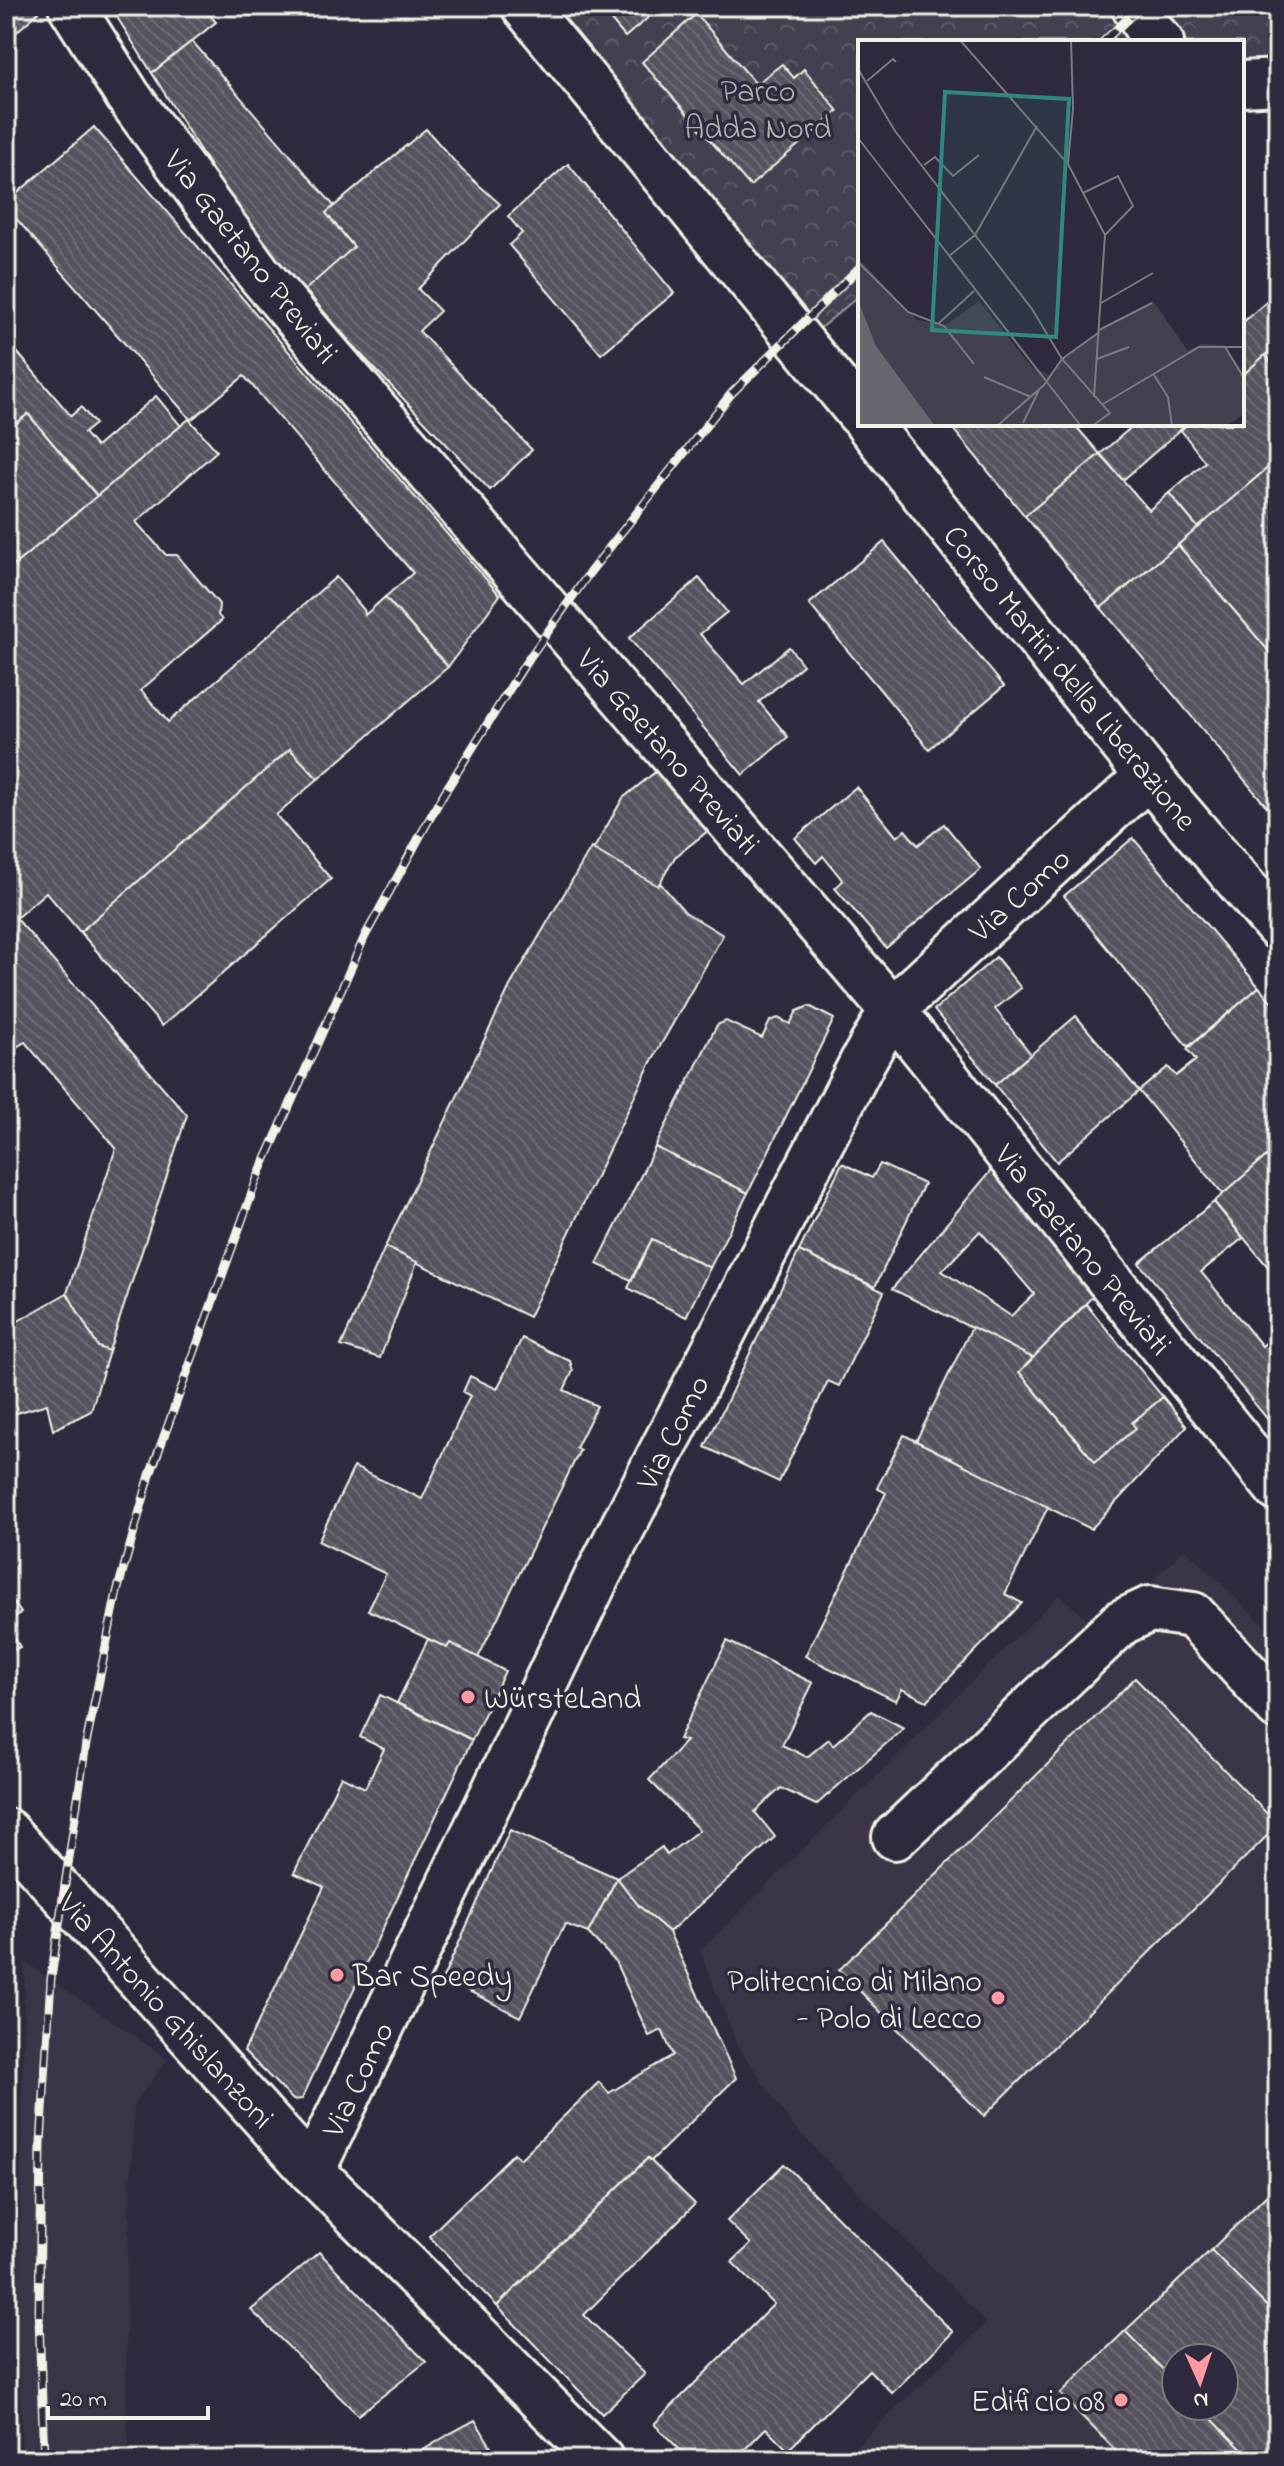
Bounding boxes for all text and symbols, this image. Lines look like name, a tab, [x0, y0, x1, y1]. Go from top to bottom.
inset map	[858, 40, 1244, 426]
park label: Parco Adda Nord	[684, 70, 832, 154]
street label: Via Gaetano Previati	[150, 140, 348, 375]
street label: Corso Martiri della Liberazione	[930, 516, 1207, 843]
street label: Via Gaetano Previati	[562, 639, 770, 867]
street label: Via Como	[959, 838, 1083, 956]
street label: Via Gaetano Previati	[980, 1134, 1182, 1367]
street label: Via Como	[626, 1368, 724, 1500]
place label: WürsteLand	[484, 1677, 641, 1724]
marker: WürsteLand	[459, 1688, 477, 1706]
street label: Via Antonio Ghislanzoni	[45, 1883, 284, 2141]
place label: Bar Speedy	[352, 1955, 512, 2002]
place label: Politecnico di Milano - Polo di Lecco	[727, 1960, 982, 2044]
marker: Bar Speedy	[328, 1966, 346, 1984]
marker: Politecnico di Milano - Polo di Lecco	[989, 1989, 1007, 2007]
street label: Via Como	[312, 2015, 408, 2147]
north arrow	[1160, 2342, 1240, 2422]
scale bar	[48, 2370, 208, 2420]
place label: Edificio 08	[971, 2380, 1105, 2427]
text: 20 m	[60, 2383, 107, 2418]
text: N	[1193, 2383, 1209, 2415]
marker: Edificio 08	[1112, 2391, 1130, 2409]

